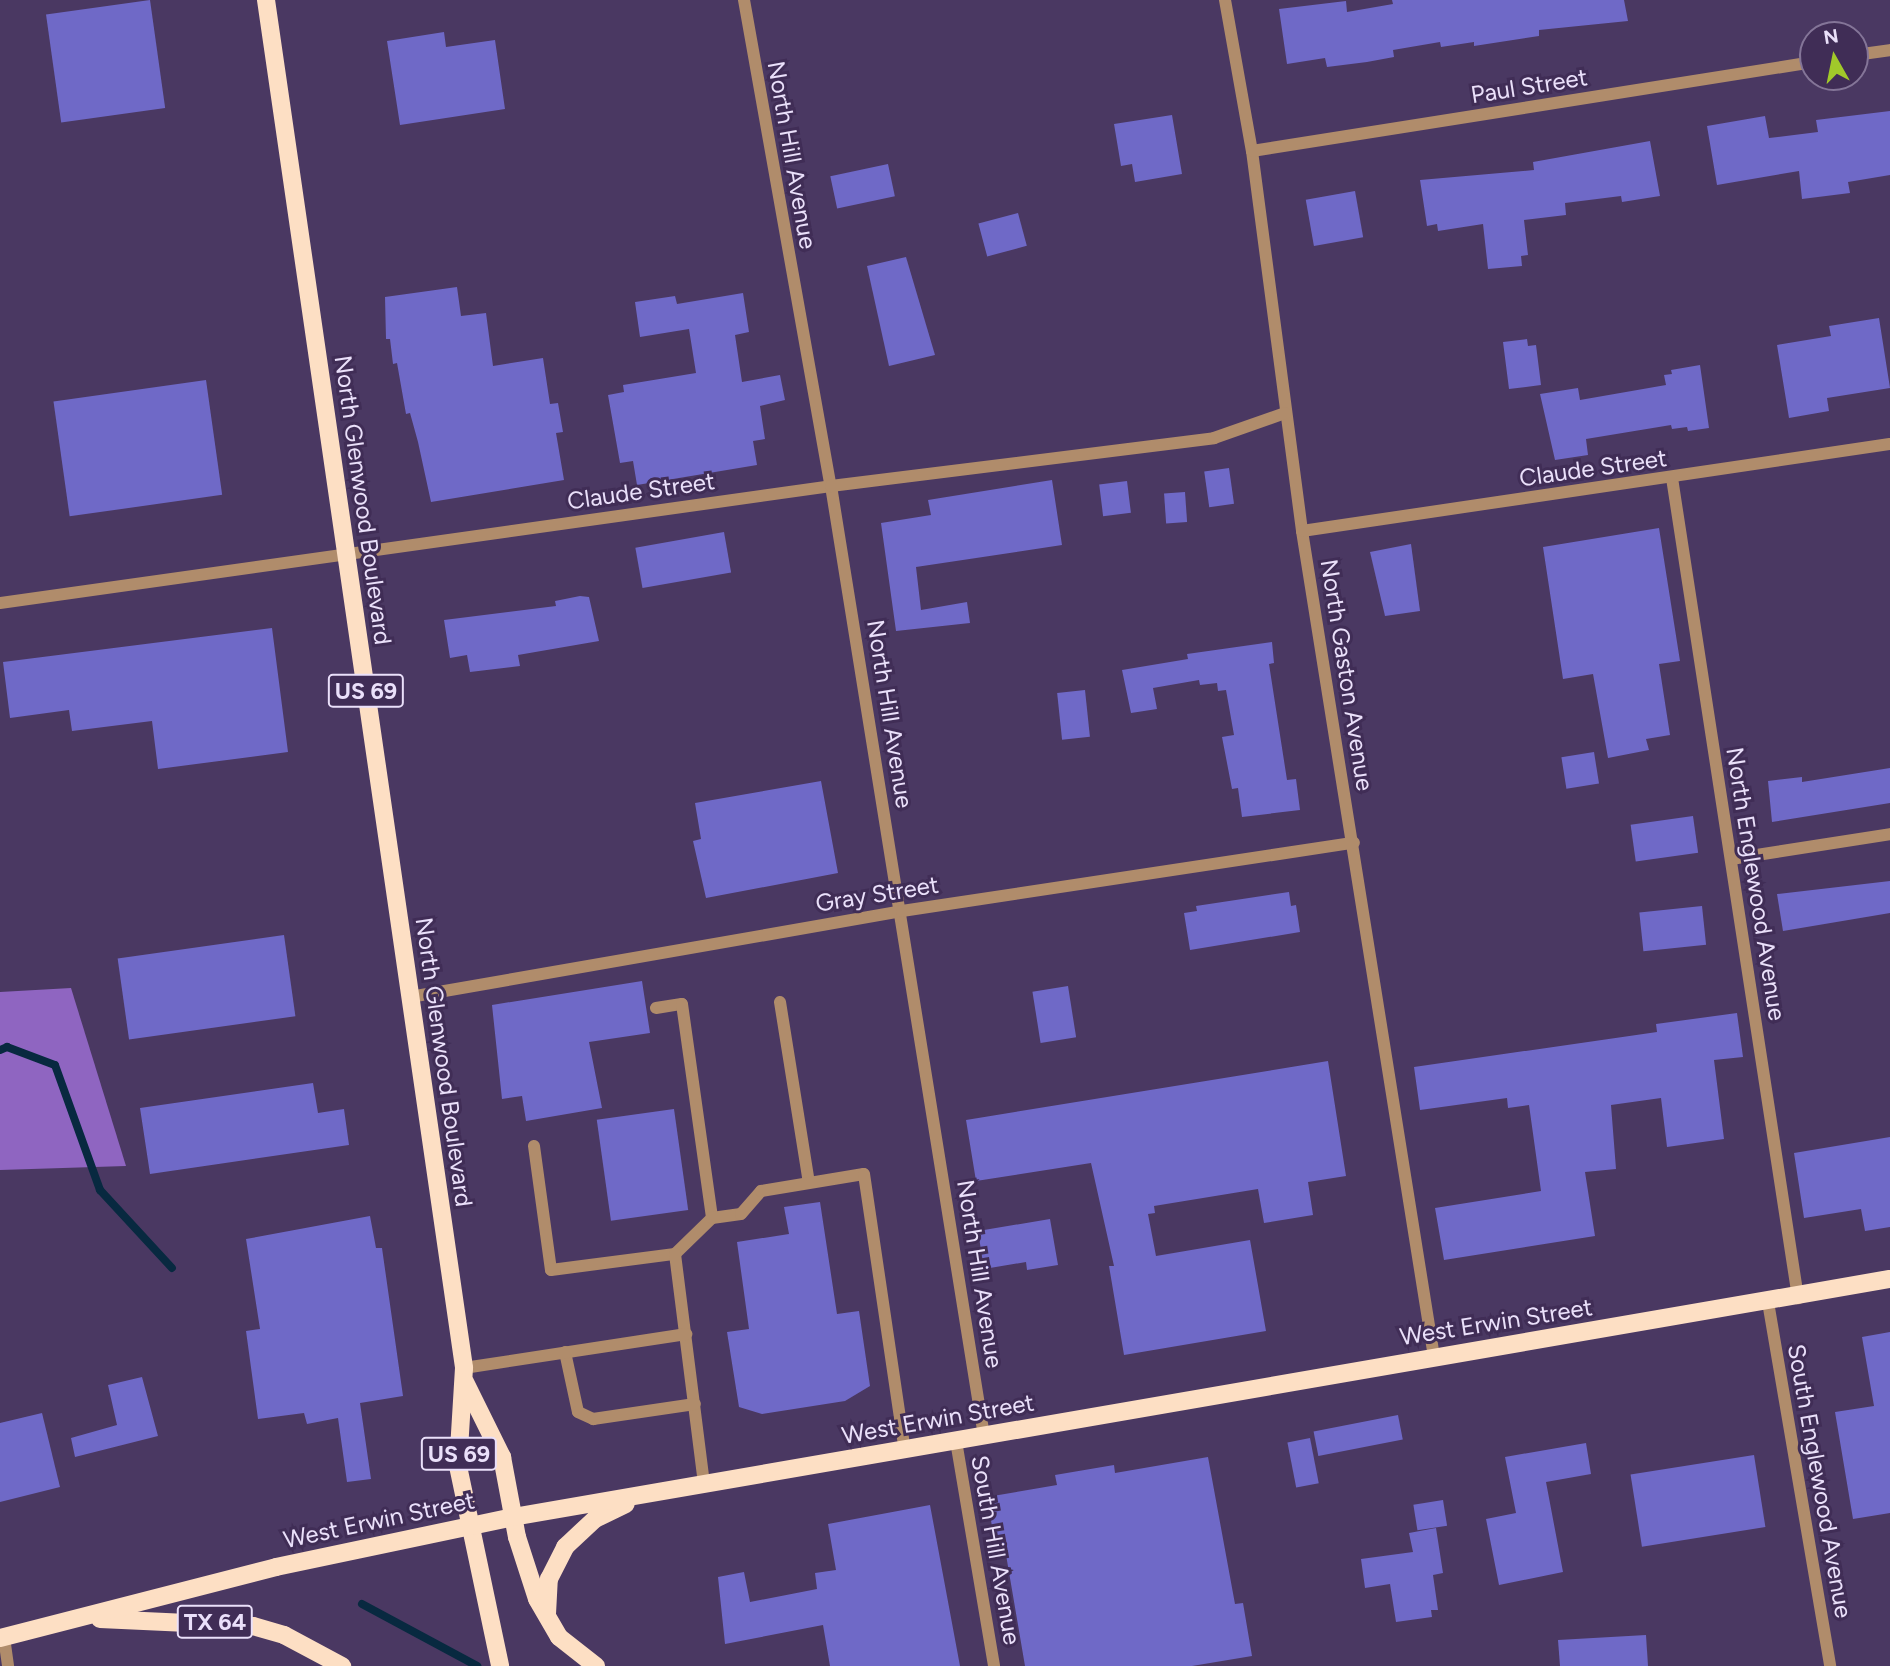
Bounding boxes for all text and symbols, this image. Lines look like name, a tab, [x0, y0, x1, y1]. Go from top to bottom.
north arrow	[1799, 21, 1869, 91]
text: N	[1822, 24, 1840, 49]
street label: North Hill Avenue	[761, 59, 823, 251]
street label: Paul Street	[1469, 63, 1589, 109]
street label: North Glenwood Boulevard	[328, 353, 398, 647]
street label: Claude Street	[1517, 443, 1669, 493]
street label: Claude Street	[565, 466, 717, 516]
street label: North Gaston Avenue	[1314, 557, 1380, 793]
street label: North Hill Avenue	[861, 618, 919, 810]
road number: US 69	[328, 671, 404, 710]
street label: North Englewood Avenue	[1720, 745, 1792, 1023]
street label: Gray Street	[813, 870, 941, 918]
street label: North Glenwood Boulevard	[409, 915, 479, 1209]
street label: North Hill Avenue	[951, 1178, 1009, 1370]
street label: West Erwin Street	[1398, 1293, 1594, 1351]
street label: South Englewood Avenue	[1782, 1342, 1858, 1620]
street label: West Erwin Street	[840, 1388, 1036, 1450]
road number: US 69	[420, 1434, 498, 1474]
street label: South Hill Avenue	[965, 1453, 1027, 1647]
street label: West Erwin Street	[281, 1486, 477, 1554]
road number: TX 64	[176, 1602, 254, 1642]

